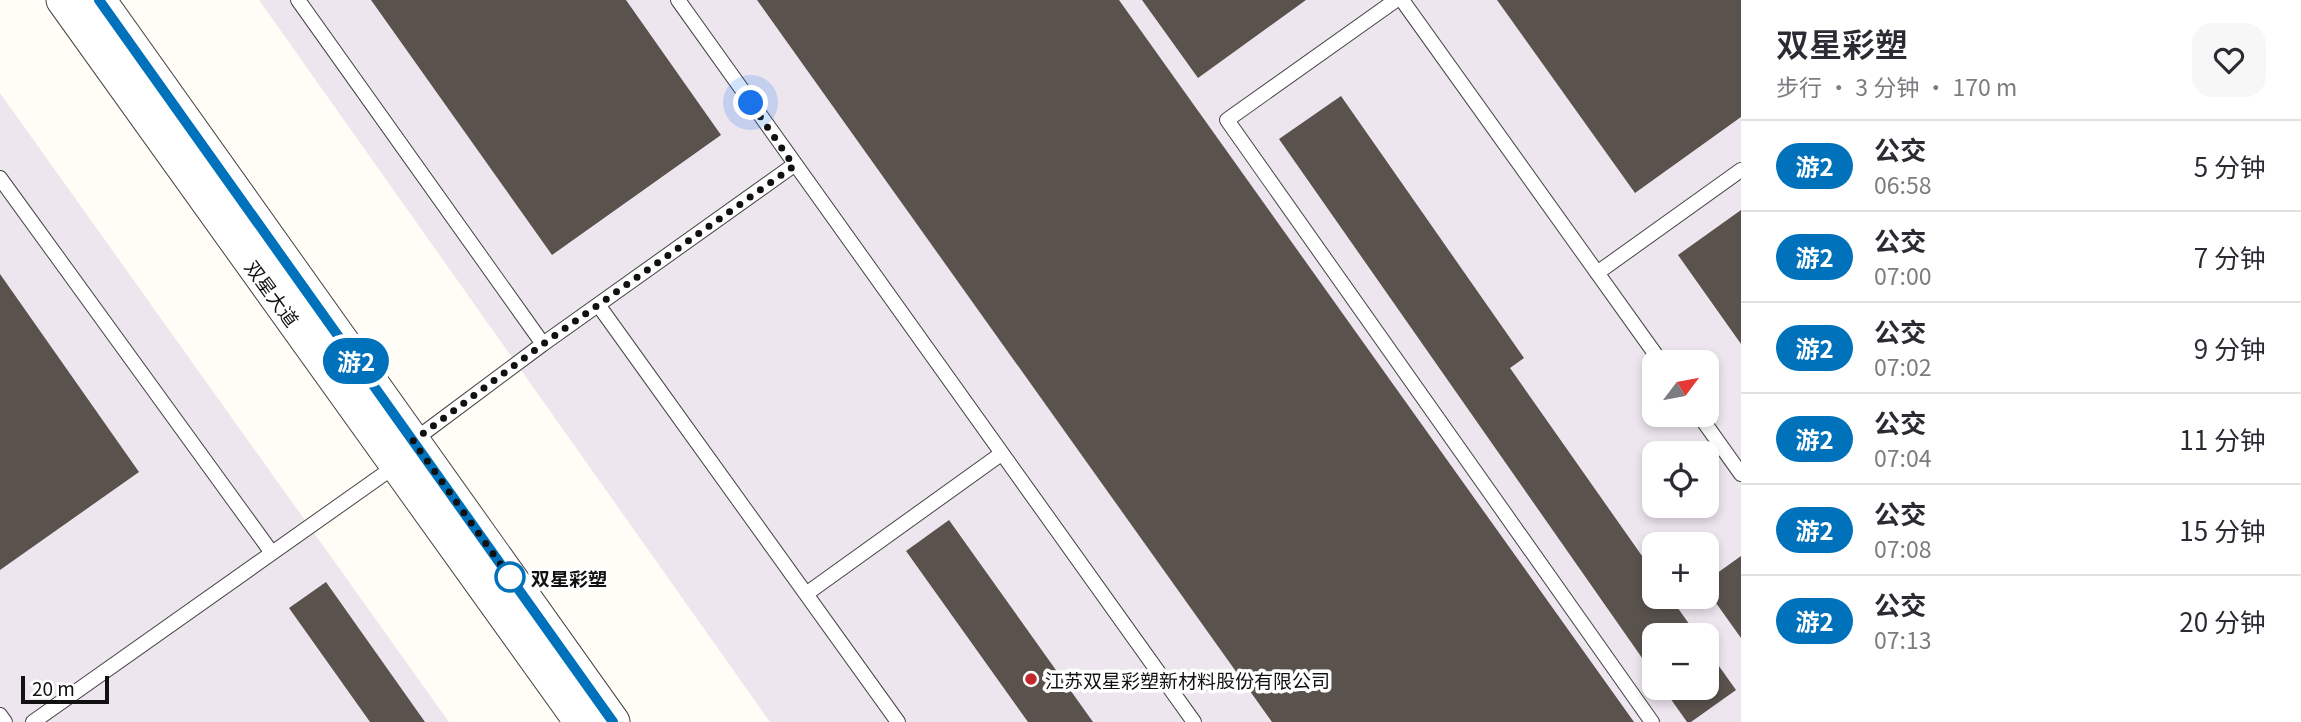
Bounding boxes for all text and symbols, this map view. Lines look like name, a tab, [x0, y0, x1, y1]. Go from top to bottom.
text: 双星彩塑	[1776, 19, 1908, 67]
button: heart	[2192, 23, 2266, 97]
text: 步行 · 3 分钟 · 170 m	[1776, 69, 2017, 103]
your location	[733, 85, 768, 120]
text: 公交	[1874, 130, 1926, 167]
text: 5 分钟	[2194, 147, 2266, 184]
text: 游2	[1795, 148, 1834, 183]
text: 06:58	[1874, 167, 1931, 201]
text: 公交	[1874, 221, 1926, 258]
text: 7 分钟	[2194, 238, 2266, 275]
text: 游2	[1795, 239, 1834, 274]
street label: 双星大道	[240, 254, 306, 332]
text: 07:00	[1874, 258, 1931, 292]
text: 公交	[1874, 312, 1926, 349]
text: 9 分钟	[2194, 329, 2266, 366]
text: 游2	[1795, 330, 1834, 365]
line badge: 游2	[324, 338, 388, 384]
text: 游2	[337, 343, 375, 378]
text: 07:02	[1874, 349, 1931, 383]
north arrow	[1642, 350, 1718, 427]
map controls	[1642, 350, 1719, 700]
text: 公交	[1874, 403, 1926, 440]
text: 11 分钟	[2179, 420, 2266, 457]
text: 游2	[1795, 421, 1834, 456]
text: 07:04	[1874, 440, 1931, 474]
button: locate	[1642, 441, 1719, 518]
text: 公交	[1874, 494, 1926, 531]
text: 15 分钟	[2179, 511, 2266, 548]
text: 游2	[1795, 512, 1834, 547]
text: 07:08	[1874, 531, 1931, 565]
button: +	[1642, 532, 1719, 609]
marker: 双星彩塑	[495, 562, 525, 592]
place label: 双星彩塑	[531, 564, 607, 591]
text: 公交	[1874, 585, 1926, 622]
text: 20 分钟	[2179, 602, 2266, 639]
text: 游2	[1795, 603, 1834, 638]
text: 07:13	[1874, 622, 1931, 656]
button: −	[1642, 623, 1719, 700]
place label: 江苏双星彩塑新材料股份有限公司	[1045, 666, 1330, 693]
marker: 江苏双星彩塑新材料股份有限公司	[1023, 671, 1039, 687]
scale bar	[21, 673, 108, 705]
text: 20 m	[32, 674, 75, 701]

